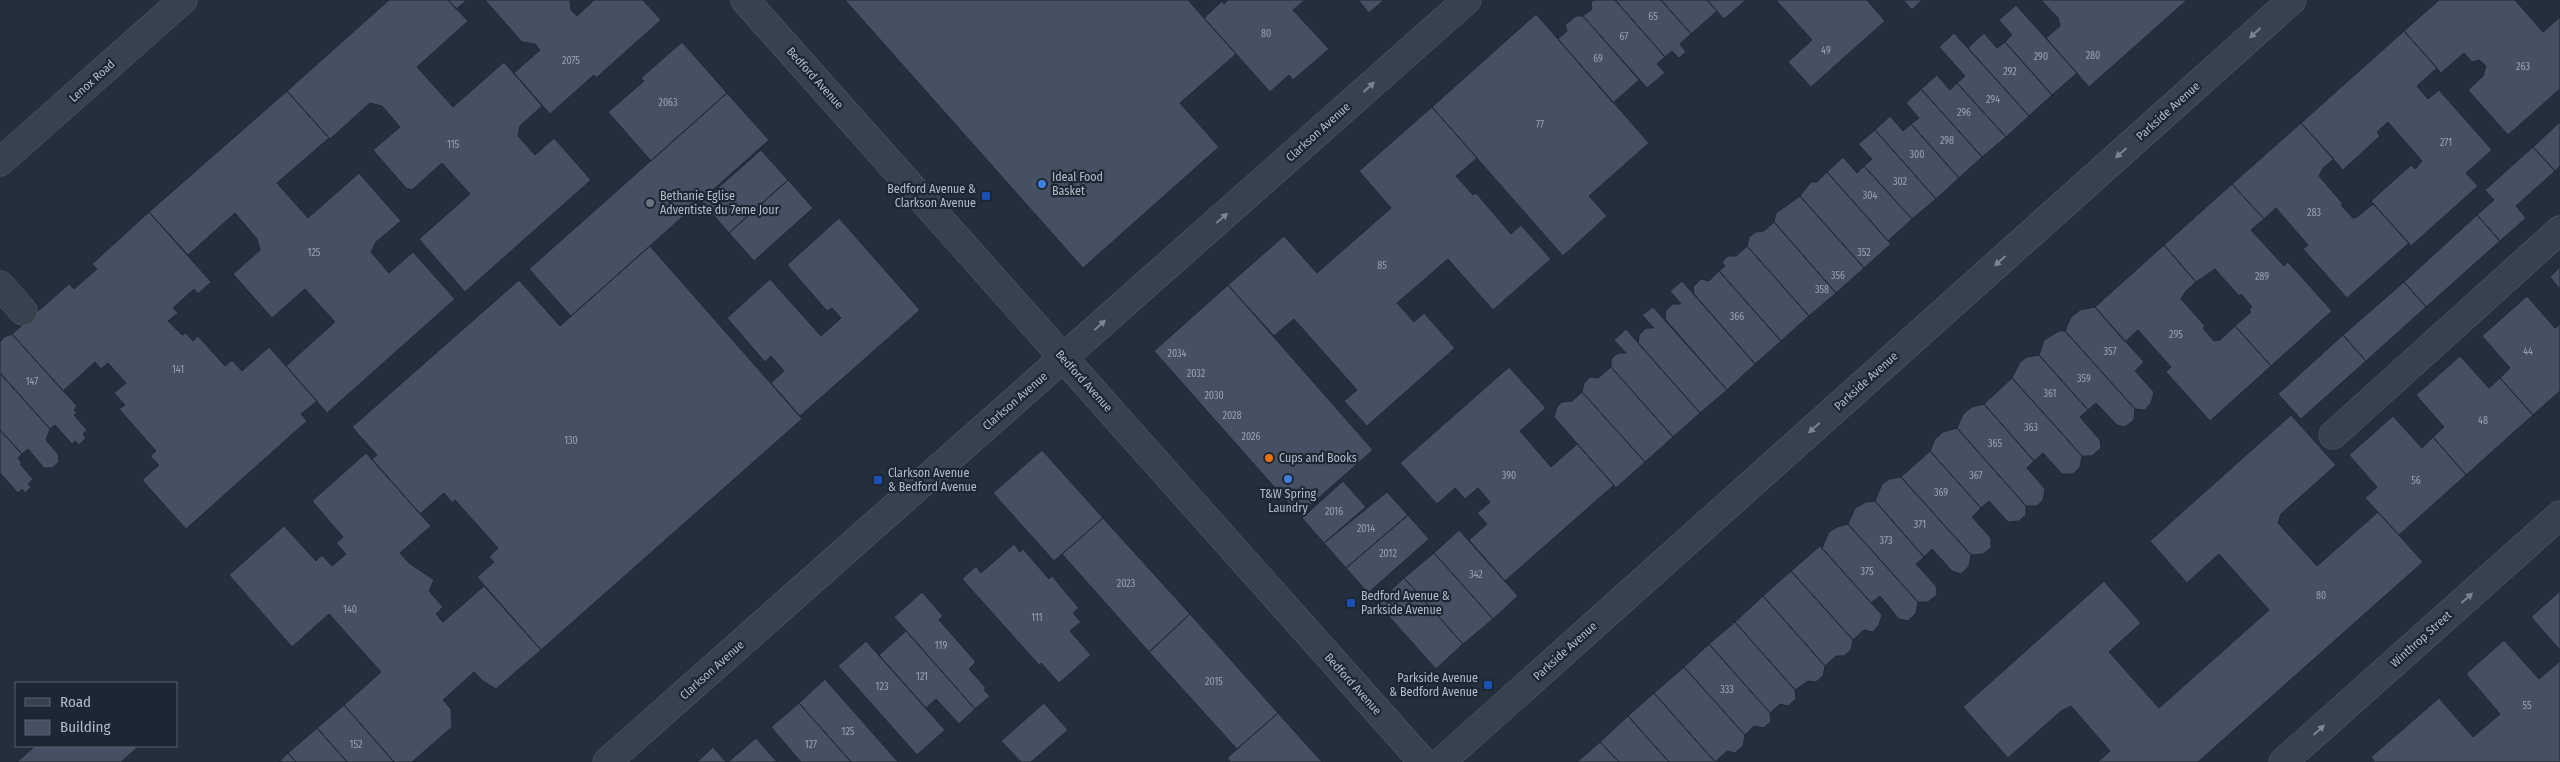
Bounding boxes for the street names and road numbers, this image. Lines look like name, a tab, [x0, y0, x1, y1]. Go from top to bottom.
street label: Bedford Avenue	[784, 44, 846, 112]
street label: Lenox Road	[66, 57, 118, 105]
street label: Parkside Avenue	[2133, 79, 2203, 143]
street label: Clarkson Avenue	[1283, 100, 1353, 164]
street label: Bedford Avenue	[1053, 347, 1115, 415]
street label: Parkside Avenue	[1831, 349, 1901, 413]
street label: Clarkson Avenue	[980, 369, 1050, 433]
street label: Winthrop Street	[2388, 608, 2455, 670]
street label: Parkside Avenue	[1530, 619, 1600, 683]
street label: Clarkson Avenue	[677, 638, 747, 702]
street label: Bedford Avenue	[1322, 650, 1384, 718]

